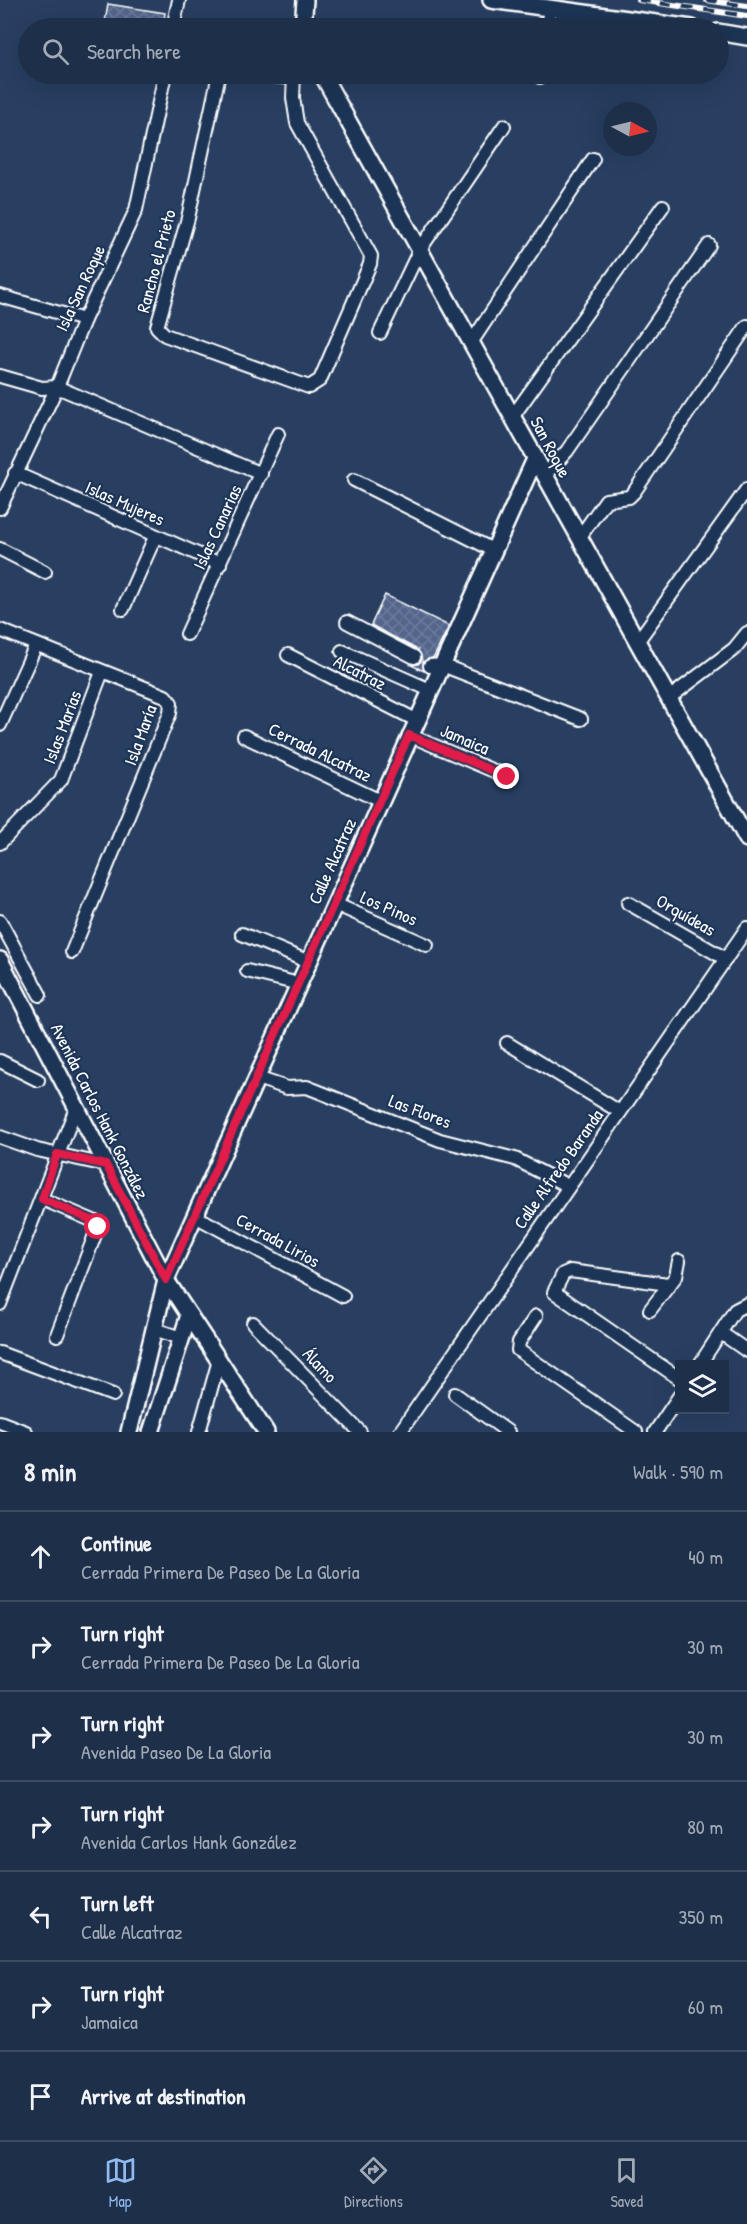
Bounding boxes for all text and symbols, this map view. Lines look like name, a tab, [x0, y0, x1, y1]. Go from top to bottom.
search box	[18, 18, 729, 84]
icon: search	[39, 35, 72, 68]
text: Search here	[87, 36, 181, 66]
north arrow	[603, 102, 657, 156]
street label: Rancho el Prieto	[130, 207, 182, 315]
street label: Isla San Roque	[49, 241, 111, 335]
street label: San Roque	[525, 412, 577, 482]
street label: Islas Mujeres	[81, 474, 169, 532]
street label: Islas Canarias	[186, 480, 248, 574]
street label: Alcatraz	[330, 648, 391, 696]
street label: Islas Marías	[37, 687, 87, 767]
street label: Isla María	[117, 701, 163, 769]
street label: Cerrada Alcatraz	[264, 716, 376, 788]
street label: Jamaica	[437, 718, 493, 760]
route end	[493, 763, 519, 789]
street label: Calle Alcatraz	[302, 814, 362, 908]
street label: Los Pinos	[356, 884, 422, 932]
street label: Orquídeas	[652, 888, 720, 942]
street label: Avenida Carlos Hank González	[45, 1019, 155, 1203]
street label: Las Flores	[385, 1088, 455, 1134]
street label: Calle Alfredo Baranda	[507, 1104, 609, 1234]
street label: Cerrada Lirios	[232, 1207, 324, 1273]
route start	[84, 1213, 110, 1239]
street label: Álamo	[297, 1342, 343, 1388]
map controls	[675, 1360, 729, 1414]
button: layers	[675, 1360, 729, 1414]
text: 8 min	[24, 1454, 77, 1489]
text: Walk · 590 m	[633, 1458, 723, 1485]
text: Continue	[81, 1528, 152, 1558]
icon: ahead	[24, 1540, 57, 1573]
text: 40 m	[688, 1543, 723, 1570]
text: Cerrada Primera De Paseo De La Gloria	[81, 1558, 360, 1585]
text: Turn right	[81, 1618, 164, 1648]
icon: right	[24, 1630, 57, 1663]
text: 30 m	[687, 1633, 723, 1660]
text: Cerrada Primera De Paseo De La Gloria	[81, 1648, 360, 1675]
text: Turn right	[81, 1708, 164, 1738]
icon: right	[24, 1720, 57, 1753]
text: 30 m	[687, 1723, 723, 1750]
text: Avenida Paseo De La Gloria	[81, 1738, 271, 1765]
text: Turn right	[81, 1798, 164, 1828]
icon: right	[24, 1810, 57, 1843]
text: 80 m	[687, 1813, 723, 1840]
text: Avenida Carlos Hank González	[81, 1828, 297, 1855]
text: Turn left	[81, 1888, 154, 1918]
icon: left	[24, 1900, 57, 1933]
text: 350 m	[678, 1903, 723, 1930]
text: Calle Alcatraz	[81, 1918, 183, 1945]
text: Turn right	[81, 1978, 164, 2008]
icon: right	[24, 1990, 57, 2023]
text: 60 m	[688, 1993, 723, 2020]
text: Jamaica	[81, 2008, 138, 2035]
icon: arrive	[24, 2080, 57, 2113]
text: Arrive at destination	[81, 2081, 246, 2111]
tab: Map	[104, 2154, 137, 2212]
tab: Directions	[344, 2154, 403, 2212]
tab: Saved	[610, 2154, 643, 2212]

